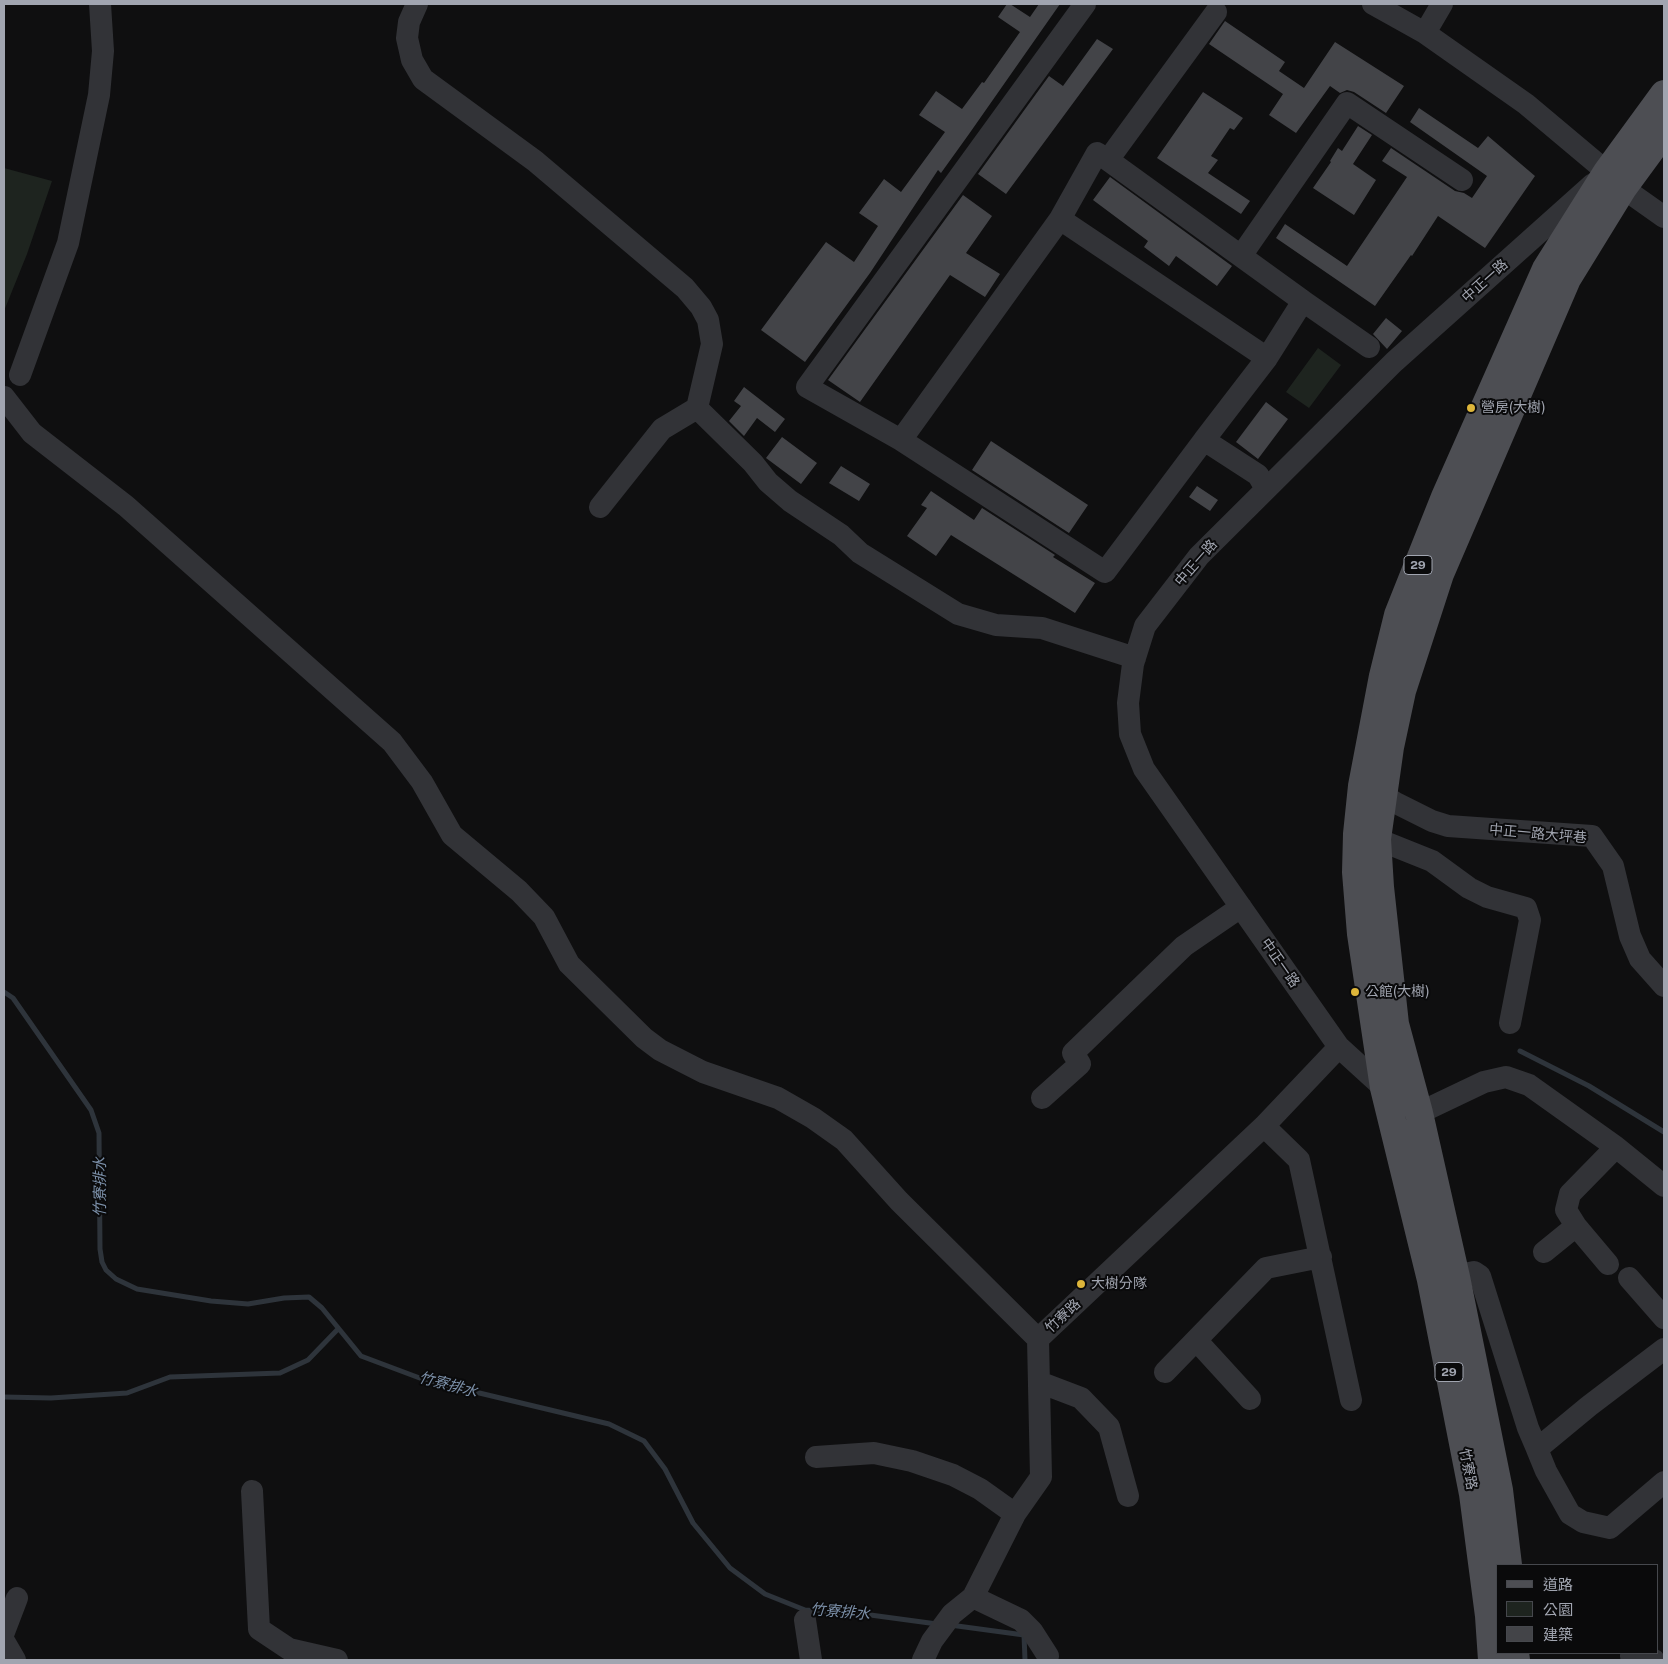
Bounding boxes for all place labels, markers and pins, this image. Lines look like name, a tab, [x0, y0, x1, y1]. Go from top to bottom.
place label: 營房(大樹)	[1481, 400, 1546, 416]
marker: 營房(大樹)	[1465, 402, 1477, 414]
place label: 公館(大樹)	[1365, 984, 1430, 1000]
marker: 公館(大樹)	[1349, 986, 1361, 998]
place label: 大樹分隊	[1091, 1276, 1147, 1292]
marker: 大樹分隊	[1075, 1278, 1087, 1290]

